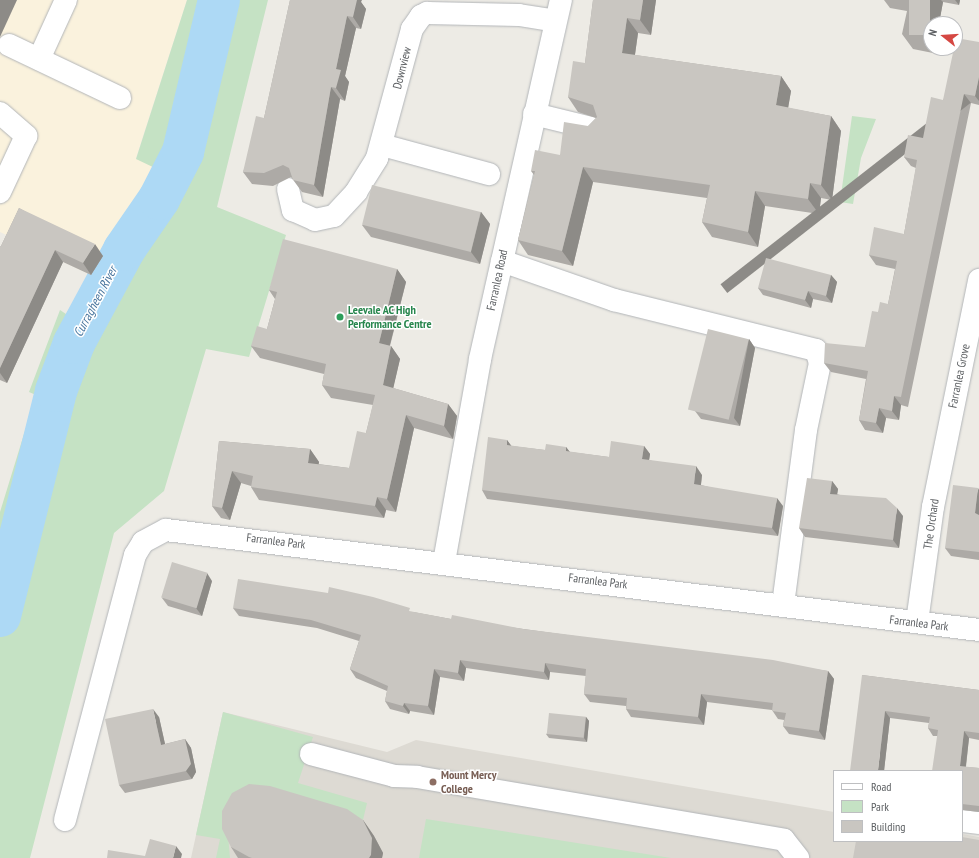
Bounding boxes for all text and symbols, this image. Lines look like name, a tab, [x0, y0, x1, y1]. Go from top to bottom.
north arrow	[923, 16, 963, 56]
text: N	[925, 28, 940, 38]
street label: Downview	[390, 45, 414, 91]
street label: Farranlea Road	[484, 248, 510, 312]
water label: Curragheen River	[71, 264, 121, 340]
place label: Leevale AC High Performance Centre	[348, 303, 432, 331]
marker: Leevale AC High Performance Centre	[335, 312, 345, 322]
street label: Farranlea Grove	[945, 343, 973, 409]
street label: The Orchard	[920, 498, 942, 550]
street label: Farranlea Park	[246, 530, 306, 552]
street label: Farranlea Park	[568, 570, 628, 592]
street label: Farranlea Park	[889, 612, 949, 634]
place label: Mount Mercy College	[441, 768, 496, 796]
legend	[833, 770, 963, 842]
marker: Mount Mercy College	[428, 777, 438, 787]
text: Road	[871, 779, 891, 794]
text: Park	[871, 799, 889, 814]
text: Building	[871, 819, 906, 834]

